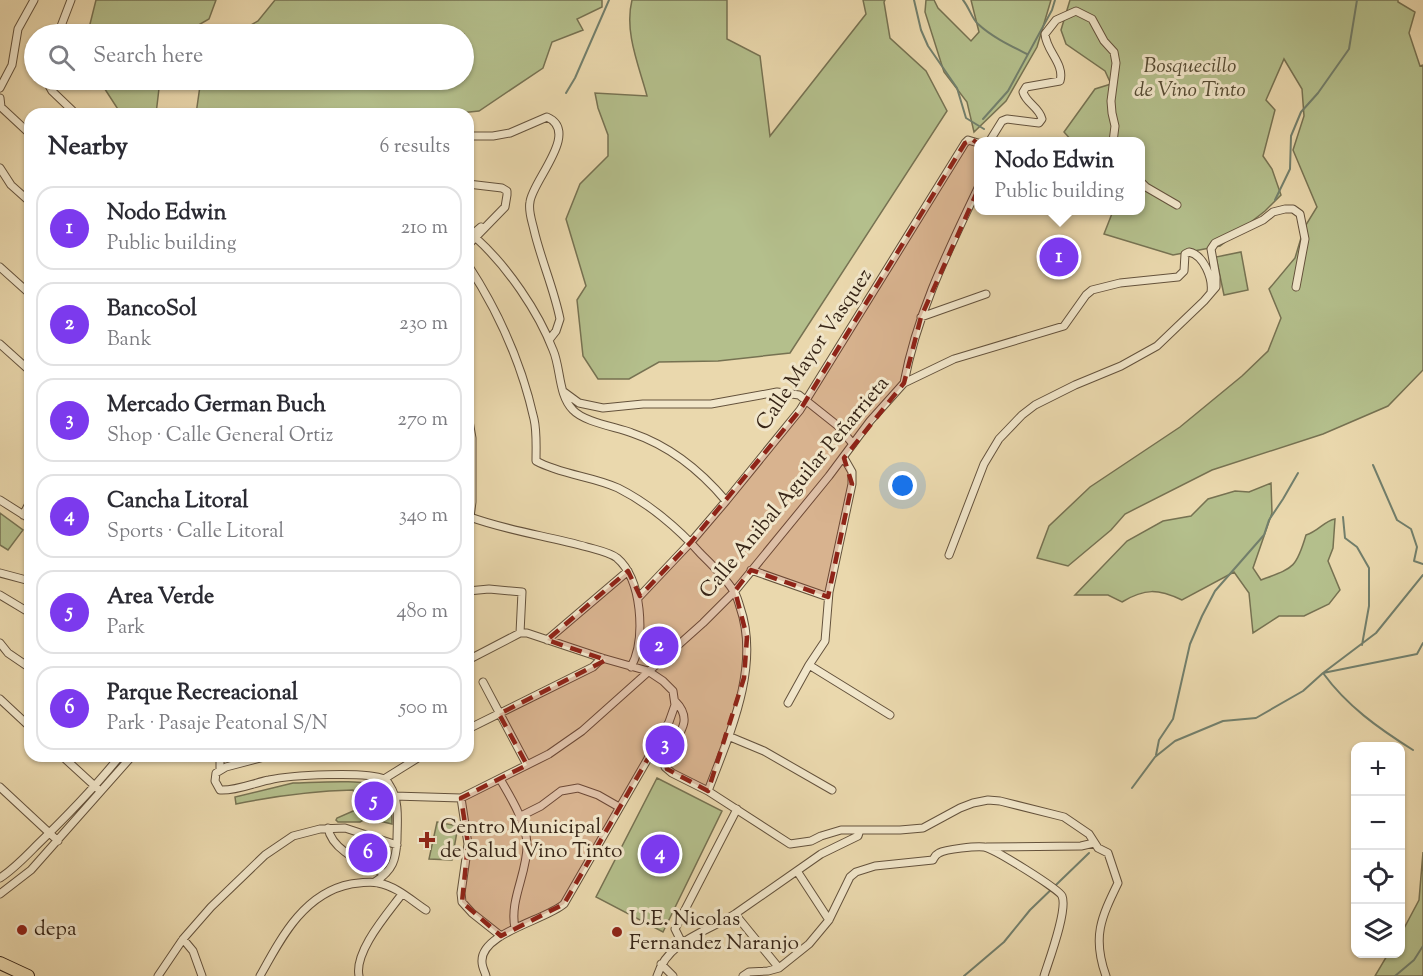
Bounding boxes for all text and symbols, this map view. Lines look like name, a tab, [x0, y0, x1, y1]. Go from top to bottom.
search box	[24, 24, 474, 90]
icon: search	[45, 41, 78, 74]
text: Search here	[93, 41, 203, 73]
park label: Bosquecillo de Vino Tinto	[1134, 52, 1246, 106]
text: Nearby	[48, 129, 128, 166]
text: 6 results	[380, 133, 450, 162]
popup	[974, 137, 1145, 215]
text: Nodo Edwin	[995, 146, 1114, 178]
text: Public building	[995, 178, 1124, 207]
text: Nodo Edwin	[107, 198, 226, 230]
text: 1	[66, 214, 73, 243]
text: 210 m	[401, 214, 448, 243]
text: Public building	[107, 230, 237, 259]
pin: 1	[1040, 234, 1078, 280]
street label: Calle Mayor Vasquez	[750, 263, 880, 437]
text: BancoSol	[107, 294, 197, 326]
text: 2	[65, 310, 74, 339]
text: 230 m	[399, 310, 448, 339]
text: Bank	[107, 326, 152, 355]
street label: Calle Anibal Aguilar Peñarrieta	[693, 370, 897, 606]
text: Mercado German Buch	[107, 390, 326, 422]
text: 3	[65, 406, 74, 435]
text: 270 m	[398, 406, 448, 435]
text: Shop · Calle General Ortiz	[107, 422, 333, 451]
your location	[888, 471, 917, 500]
text: Cancha Litoral	[107, 486, 248, 518]
text: 4	[64, 502, 75, 531]
text: 340 m	[399, 502, 448, 531]
text: Sports · Calle Litoral	[107, 518, 284, 547]
text: Area Verde	[107, 582, 214, 614]
text: 5	[66, 598, 73, 627]
text: 480 m	[397, 598, 448, 627]
text: Park	[107, 614, 145, 643]
pin: 2	[640, 624, 678, 668]
text: Parque Recreacional	[107, 678, 298, 710]
text: 6	[65, 694, 74, 723]
text: 500 m	[399, 694, 448, 723]
text: Park · Pasaje Peatonal S/N	[107, 710, 328, 739]
pin: 3	[646, 722, 684, 768]
map controls	[1351, 742, 1405, 958]
button: +	[1351, 742, 1405, 796]
pin: 5	[354, 778, 394, 824]
button: −	[1351, 796, 1405, 850]
place label: Centro Municipal de Salud Vino Tinto	[440, 813, 623, 867]
pin: 6	[348, 830, 388, 876]
marker: Centro Municipal de Salud Vino Tinto	[418, 831, 436, 849]
pin: 4	[640, 832, 680, 876]
button: locate	[1351, 850, 1405, 904]
button: layers	[1351, 904, 1405, 958]
place label: U.E. Nicolas Fernandez Naranjo	[629, 905, 799, 959]
place label: depa	[34, 915, 77, 945]
marker: depa	[15, 923, 29, 937]
marker: U.E. Nicolas Fernandez Naranjo	[610, 925, 624, 939]

